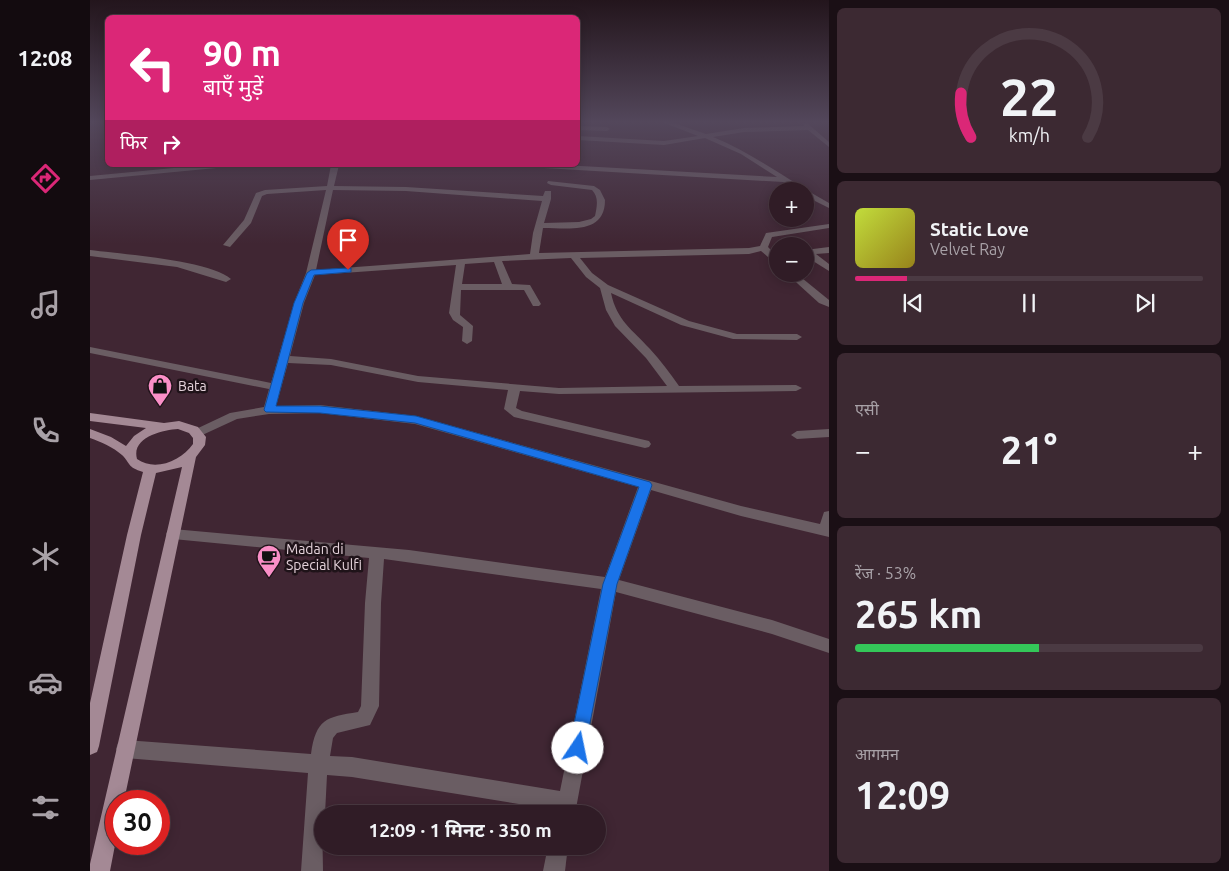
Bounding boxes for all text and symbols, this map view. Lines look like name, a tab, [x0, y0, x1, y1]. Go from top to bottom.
text: 90 m	[203, 33, 281, 73]
icon: left	[120, 35, 185, 100]
text: 12:08	[17, 45, 73, 70]
text: 22	[1000, 68, 1058, 126]
text: बाएँ मुड़ें	[203, 74, 263, 99]
text: km/h	[1008, 125, 1050, 145]
icon: right	[157, 130, 185, 158]
text: फिर	[120, 131, 147, 153]
icon: directions	[28, 161, 63, 196]
map controls	[769, 182, 814, 282]
button: +	[769, 182, 814, 227]
text: Static Love	[930, 218, 1029, 240]
pin	[327, 219, 369, 270]
icon: arrive	[334, 226, 362, 254]
button: −	[769, 237, 814, 282]
text: Velvet Ray	[930, 240, 1005, 258]
icon: music	[28, 287, 63, 322]
icon: previous	[899, 289, 927, 317]
icon: pause	[1015, 289, 1043, 317]
icon: next	[1131, 289, 1159, 317]
shop icon: Bata	[147, 373, 173, 407]
place label: Bata	[178, 378, 207, 394]
text: एसी	[855, 400, 879, 418]
icon: phone	[28, 413, 63, 448]
text: 21°	[1001, 429, 1057, 471]
text: −	[855, 435, 871, 466]
text: +	[1187, 435, 1203, 466]
icon: climate	[28, 539, 63, 574]
place label: Madan di Special Kulfi	[286, 541, 362, 573]
cafe icon: Madan di Special Kulfi	[256, 544, 282, 578]
text: रेंज · 53%	[855, 564, 916, 582]
text: 265 km	[855, 593, 982, 635]
icon: car	[28, 665, 63, 700]
position arrow	[551, 721, 603, 773]
text: आगमन	[855, 745, 899, 763]
text: 12:09	[855, 774, 950, 816]
icon: filters	[28, 790, 63, 825]
speed limit sign: 30	[105, 790, 170, 855]
text: 12:09 · 1 मिनट · 350 m	[368, 819, 552, 841]

